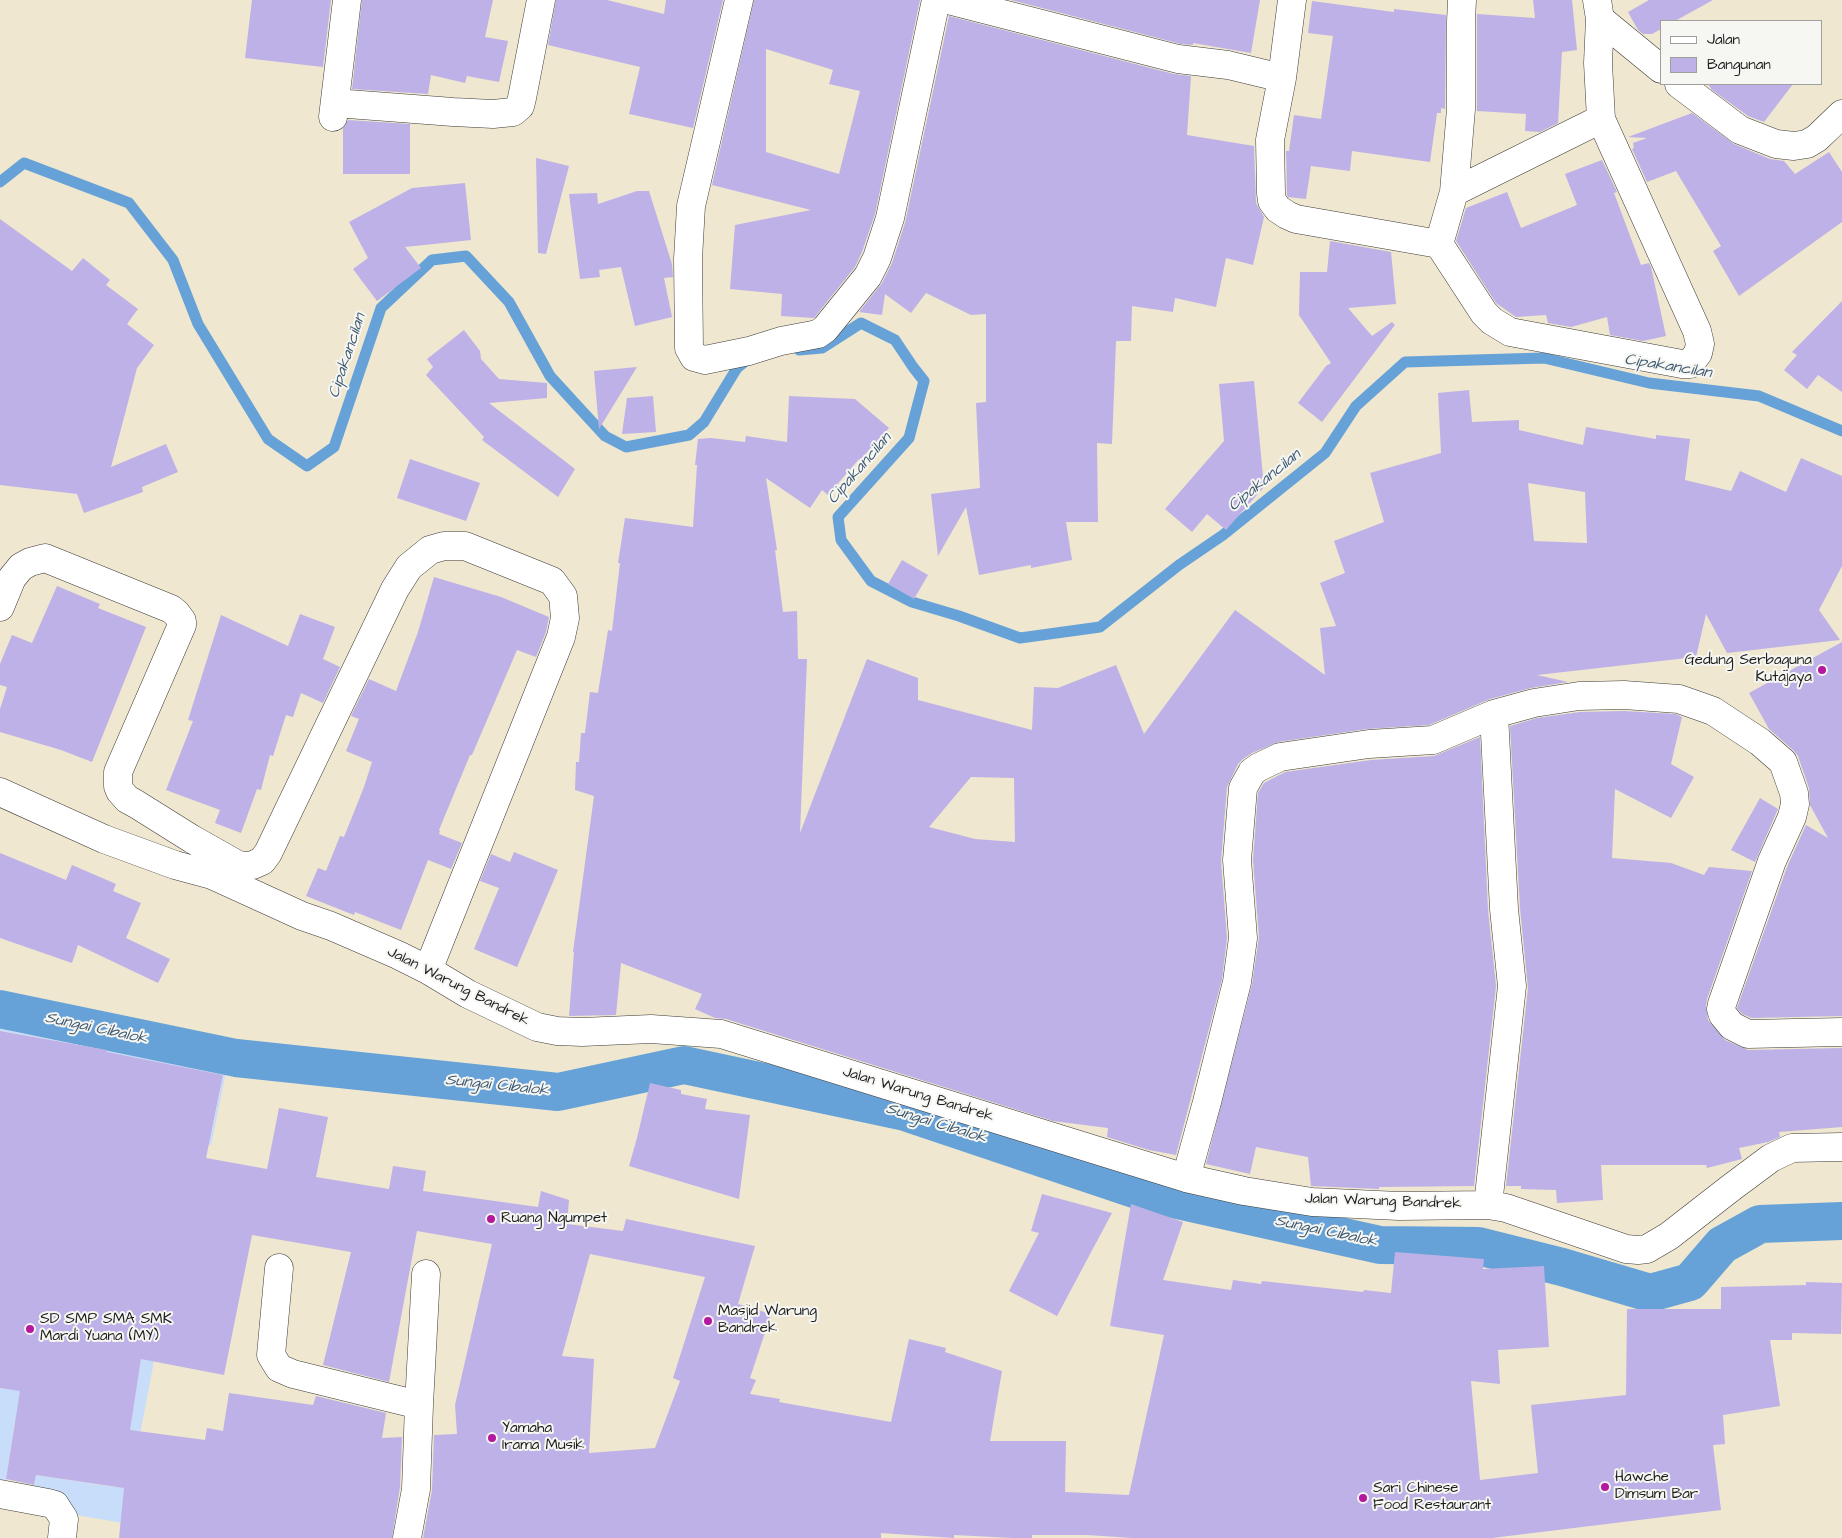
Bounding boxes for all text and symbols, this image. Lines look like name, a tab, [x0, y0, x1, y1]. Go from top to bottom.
legend	[1660, 20, 1822, 85]
text: Jalan	[1707, 29, 1740, 50]
text: Bangunan	[1707, 54, 1771, 75]
water label: Cipakancilan	[325, 311, 371, 401]
water label: Cipakancilan	[1623, 351, 1713, 383]
water label: Cipakancilan	[824, 430, 896, 508]
water label: Cipakancilan	[1225, 446, 1305, 516]
place label: Gedung Serbaguna Kutajaya	[1684, 652, 1812, 687]
marker: Gedung Serbaguna Kutajaya	[1816, 664, 1828, 676]
street label: Jalan Warung Bandrek	[384, 943, 532, 1031]
water label: Sungai Cibalok	[43, 1009, 149, 1049]
street label: Jalan Warung Bandrek	[840, 1063, 996, 1127]
water label: Sungai Cibalok	[444, 1071, 550, 1101]
water label: Sungai Cibalok	[884, 1100, 988, 1148]
street label: Jalan Warung Bandrek	[1304, 1190, 1462, 1214]
place label: Ruang Ngumpet	[501, 1210, 607, 1228]
water label: Sungai Cibalok	[1273, 1212, 1379, 1252]
marker: Ruang Ngumpet	[485, 1213, 497, 1225]
place label: Masjid Warung Bandrek	[718, 1303, 817, 1338]
place label: SD SMP SMA SMK Mardi Yuana (MY)	[40, 1311, 172, 1346]
marker: Masjid Warung Bandrek	[702, 1315, 714, 1327]
marker: SD SMP SMA SMK Mardi Yuana (MY)	[24, 1323, 36, 1335]
place label: Yamaha Irama Musik	[502, 1420, 585, 1455]
marker: Yamaha Irama Musik	[486, 1432, 498, 1444]
place label: Hawche Dimsum Bar	[1615, 1469, 1698, 1504]
place label: Sari Chinese Food Restaurant	[1373, 1480, 1491, 1515]
marker: Hawche Dimsum Bar	[1599, 1481, 1611, 1493]
marker: Sari Chinese Food Restaurant	[1357, 1492, 1369, 1504]

